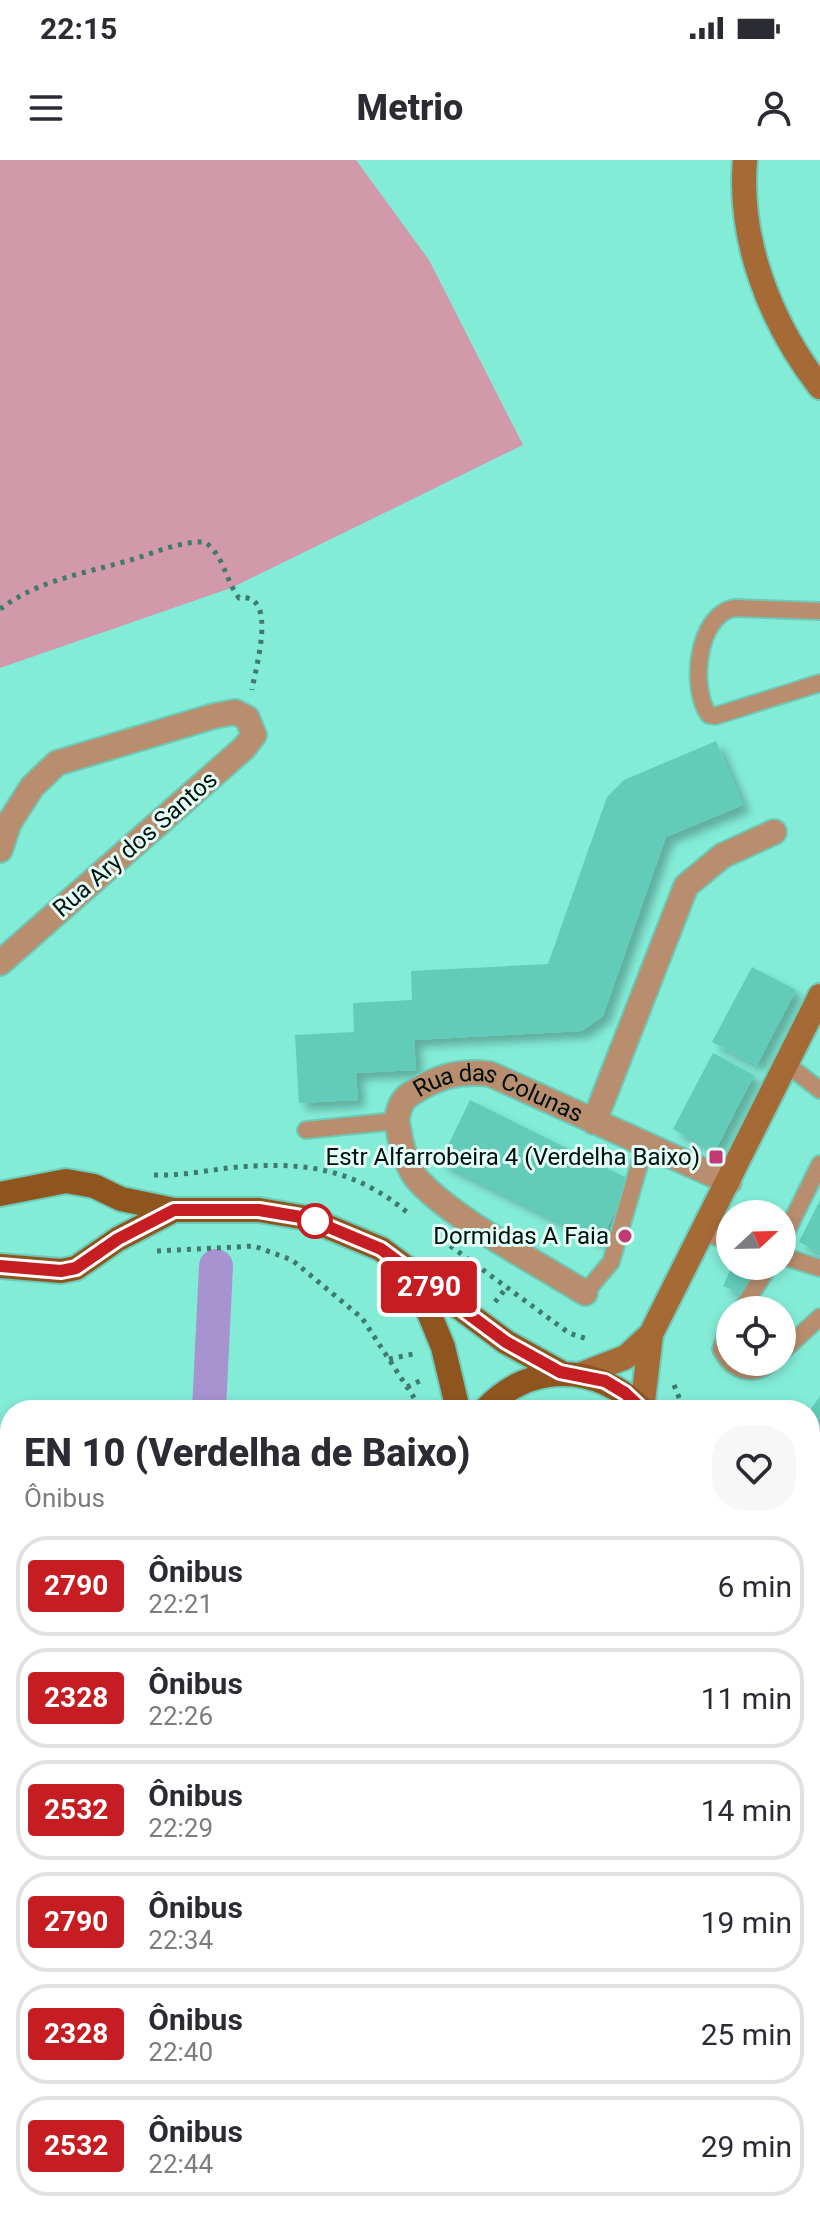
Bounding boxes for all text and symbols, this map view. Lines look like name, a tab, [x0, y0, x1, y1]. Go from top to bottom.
text: 22:15	[40, 11, 117, 46]
icon: menu	[24, 86, 68, 130]
icon: person	[752, 86, 796, 130]
text: Metrio	[357, 87, 463, 129]
street label: Rua Ary dos Santos	[47, 765, 223, 923]
street label: Rua das Colunas	[408, 1059, 587, 1128]
place label: Estr Alfarrobeira 4 (Verdelha Baixo)	[326, 1143, 700, 1171]
marker: Estr Alfarrobeira 4 (Verdelha Baixo)	[707, 1148, 725, 1166]
north arrow	[716, 1200, 796, 1280]
map controls	[716, 1200, 796, 1376]
unlabelled marker	[298, 1204, 332, 1238]
place label: Dormidas A Faia	[433, 1222, 609, 1250]
marker: Dormidas A Faia	[616, 1227, 634, 1245]
line badge: 2790	[373, 1261, 485, 1313]
text: 2790	[397, 1270, 461, 1303]
button: locate	[716, 1296, 796, 1376]
button: heart	[712, 1426, 796, 1510]
text: EN 10 (Verdelha de Baixo)	[24, 1431, 470, 1475]
text: Ônibus	[24, 1483, 105, 1513]
text: Ônibus	[148, 1554, 243, 1589]
text: 2790	[44, 1569, 108, 1602]
text: 6 min	[718, 1569, 792, 1604]
text: 22:21	[148, 1589, 213, 1619]
text: Ônibus	[148, 1666, 243, 1701]
text: 2328	[44, 1681, 108, 1714]
text: 11 min	[701, 1681, 792, 1716]
text: 22:26	[148, 1701, 213, 1731]
text: Ônibus	[148, 1778, 243, 1813]
text: 2532	[44, 1793, 108, 1826]
text: 14 min	[701, 1793, 792, 1828]
text: 22:29	[148, 1813, 213, 1843]
text: Ônibus	[148, 1890, 243, 1925]
text: 2790	[44, 1905, 108, 1938]
text: 19 min	[701, 1905, 792, 1940]
text: 22:34	[148, 1925, 213, 1955]
text: Ônibus	[148, 2002, 243, 2037]
text: 2328	[44, 2017, 108, 2050]
text: 25 min	[701, 2017, 792, 2052]
text: 22:40	[148, 2037, 213, 2067]
text: Ônibus	[148, 2114, 243, 2149]
text: 2532	[44, 2129, 108, 2162]
text: 29 min	[701, 2129, 792, 2164]
text: 22:44	[148, 2149, 213, 2179]

